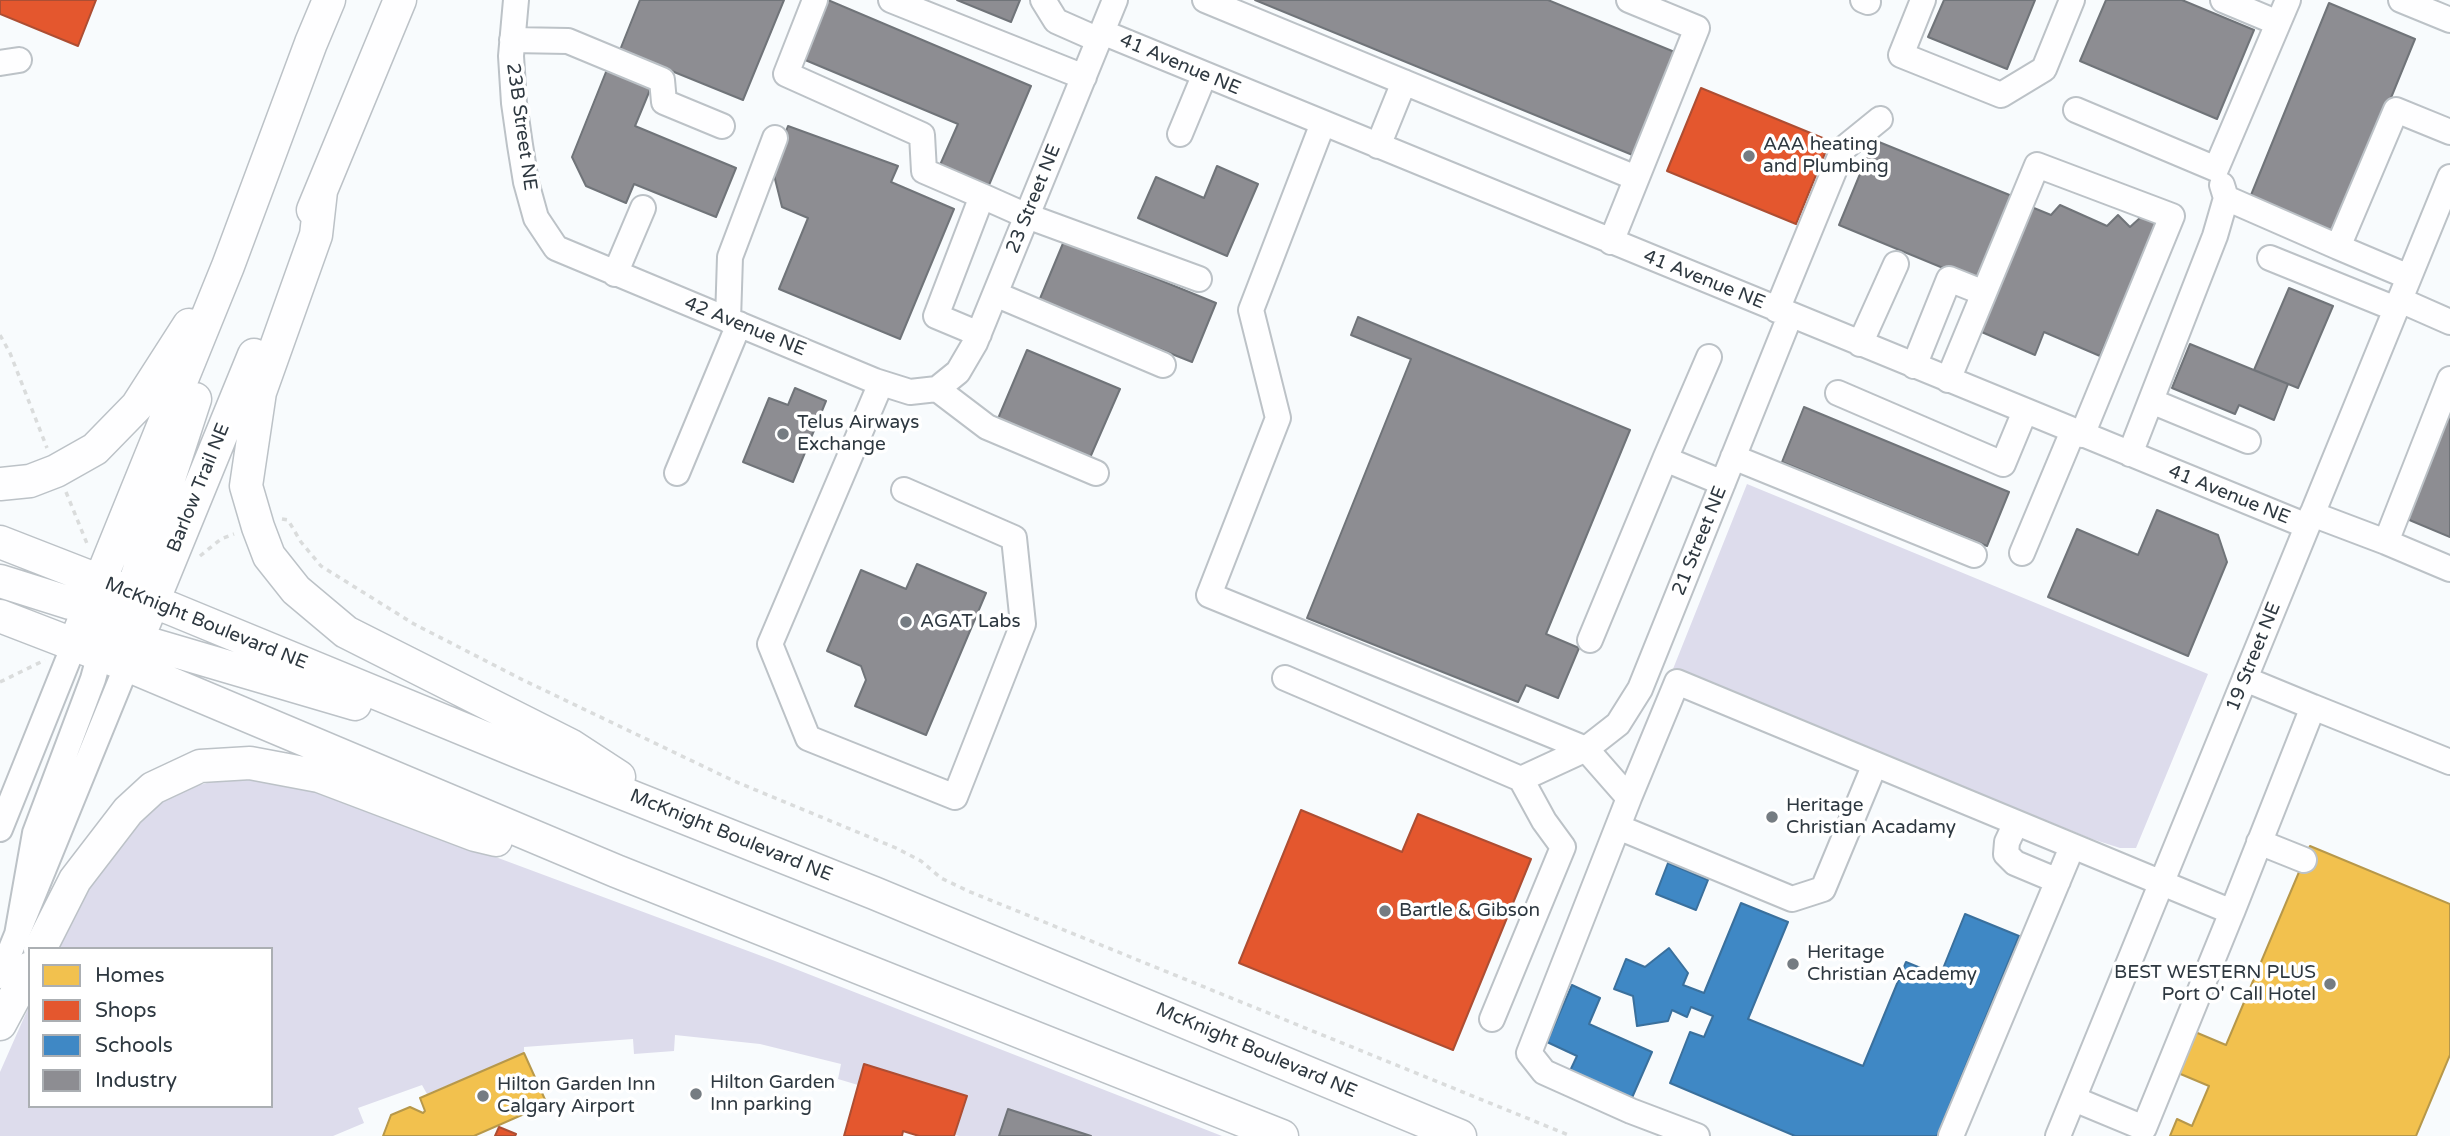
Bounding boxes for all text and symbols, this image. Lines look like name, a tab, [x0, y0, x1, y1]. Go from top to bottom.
street label: 41 Avenue NE	[1116, 29, 1244, 101]
street label: 23B Street NE	[501, 62, 541, 192]
place label: AAA heating and Plumbing	[1763, 134, 1889, 178]
street label: 23 Street NE	[1002, 141, 1066, 257]
marker: AAA heating and Plumbing	[1741, 148, 1757, 164]
street label: 41 Avenue NE	[1640, 245, 1768, 315]
street label: 42 Avenue NE	[681, 292, 809, 362]
place label: Telus Airways Exchange	[797, 412, 919, 456]
street label: Barlow Trail NE	[163, 420, 235, 556]
marker: Telus Airways Exchange	[775, 426, 791, 442]
street label: 41 Avenue NE	[2165, 460, 2293, 530]
street label: 21 Street NE	[1668, 483, 1732, 599]
street label: McKnight Boulevard NE	[101, 573, 311, 675]
street label: 19 Street NE	[2222, 599, 2286, 715]
place label: AGAT Labs	[920, 611, 1021, 633]
marker: AGAT Labs	[898, 614, 914, 630]
street label: McKnight Boulevard NE	[626, 785, 836, 887]
place label: Heritage Christian Acadamy	[1786, 795, 1956, 839]
marker: Heritage Christian Acadamy	[1764, 809, 1780, 825]
place label: Bartle & Gibson	[1399, 900, 1540, 922]
marker: Bartle & Gibson	[1377, 903, 1393, 919]
place label: Heritage Christian Academy	[1807, 942, 1977, 986]
legend	[28, 947, 273, 1108]
marker: Heritage Christian Academy	[1785, 956, 1801, 972]
place label: BEST WESTERN PLUS Port O' Call Hotel	[2114, 962, 2316, 1006]
text: Homes	[95, 963, 165, 988]
marker: BEST WESTERN PLUS Port O' Call Hotel	[2322, 976, 2338, 992]
text: Shops	[95, 998, 157, 1023]
street label: McKnight Boulevard NE	[1152, 998, 1360, 1104]
text: Schools	[95, 1033, 173, 1058]
text: Industry	[95, 1068, 177, 1093]
place label: Hilton Garden Inn parking	[710, 1072, 835, 1116]
place label: Hilton Garden Inn Calgary Airport	[497, 1074, 655, 1118]
marker: Hilton Garden Inn parking	[688, 1086, 704, 1102]
marker: Hilton Garden Inn Calgary Airport	[475, 1088, 491, 1104]

